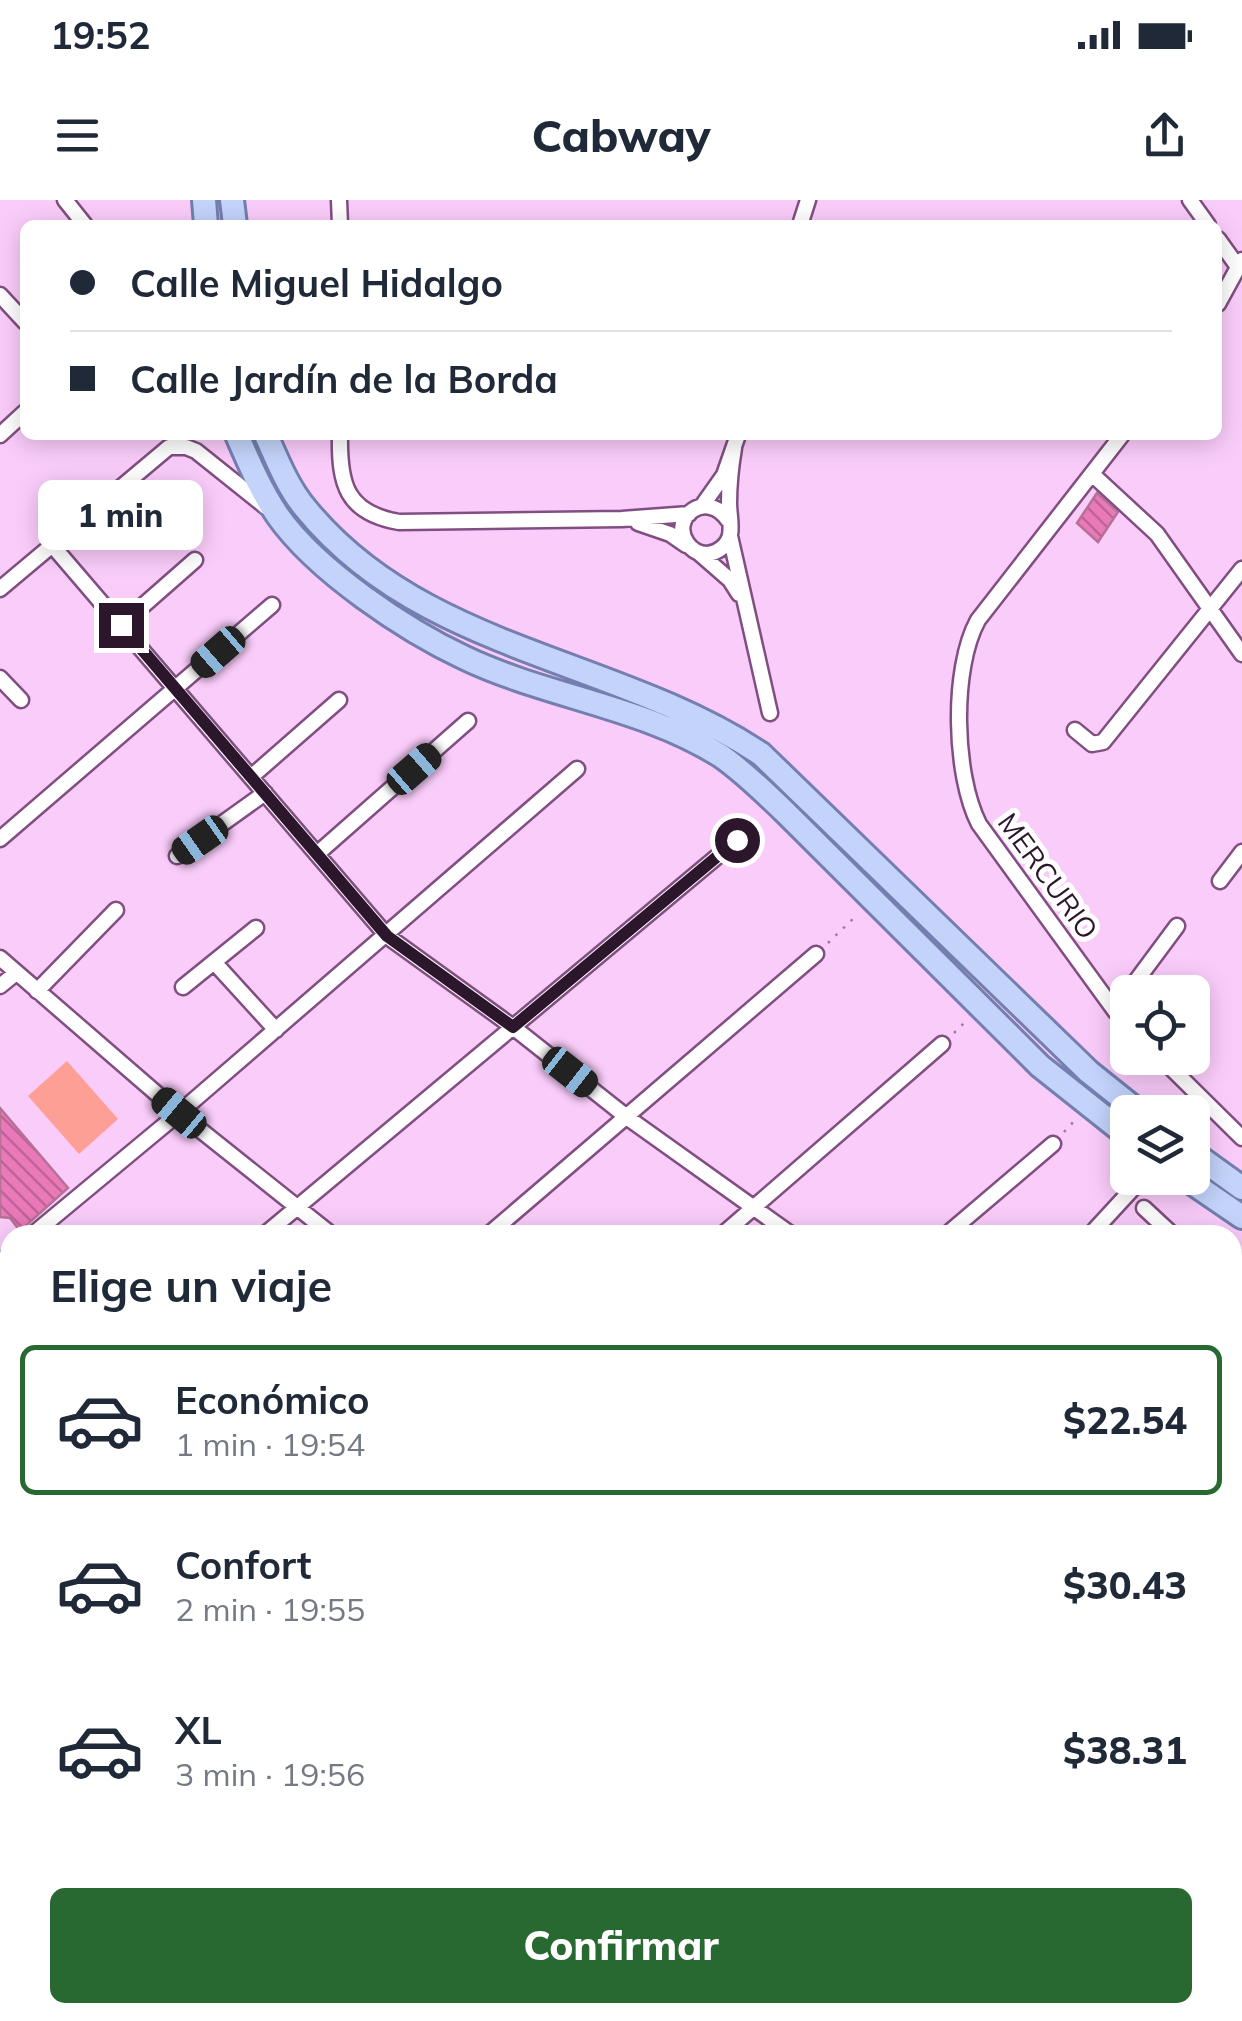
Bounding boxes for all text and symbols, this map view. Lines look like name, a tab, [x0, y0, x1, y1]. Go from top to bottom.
text: 19:52	[50, 11, 151, 59]
text: Cabway	[532, 107, 710, 163]
icon: menu	[50, 108, 105, 163]
icon: share	[1137, 108, 1192, 163]
text: Calle Miguel Hidalgo	[130, 259, 503, 307]
text: Calle Jardín de la Borda	[130, 355, 558, 403]
callout: 1 min	[38, 480, 204, 550]
text: 1 min	[78, 495, 163, 535]
route end	[99, 603, 144, 648]
car	[186, 621, 250, 683]
car	[382, 738, 446, 800]
street label: MERCURIO	[991, 806, 1106, 946]
car	[167, 811, 233, 869]
route start	[715, 818, 760, 863]
map controls	[1110, 975, 1210, 1195]
button: locate	[1110, 975, 1210, 1075]
car	[537, 1042, 603, 1102]
car	[146, 1082, 212, 1144]
button: layers	[1110, 1095, 1210, 1195]
text: Elige un viaje	[50, 1257, 332, 1313]
icon: car	[55, 1375, 145, 1465]
text: Económico	[175, 1376, 370, 1424]
text: $22.54	[1063, 1396, 1187, 1444]
text: 1 min · 19:54	[175, 1424, 365, 1464]
icon: car	[55, 1540, 145, 1630]
text: Confort	[175, 1541, 312, 1589]
text: $30.43	[1063, 1561, 1187, 1609]
text: 2 min · 19:55	[175, 1589, 365, 1629]
icon: car	[55, 1705, 145, 1795]
text: XL	[175, 1706, 222, 1754]
text: $38.31	[1063, 1726, 1187, 1774]
text: 3 min · 19:56	[175, 1754, 365, 1794]
button: Confirmar	[50, 1888, 1192, 2003]

